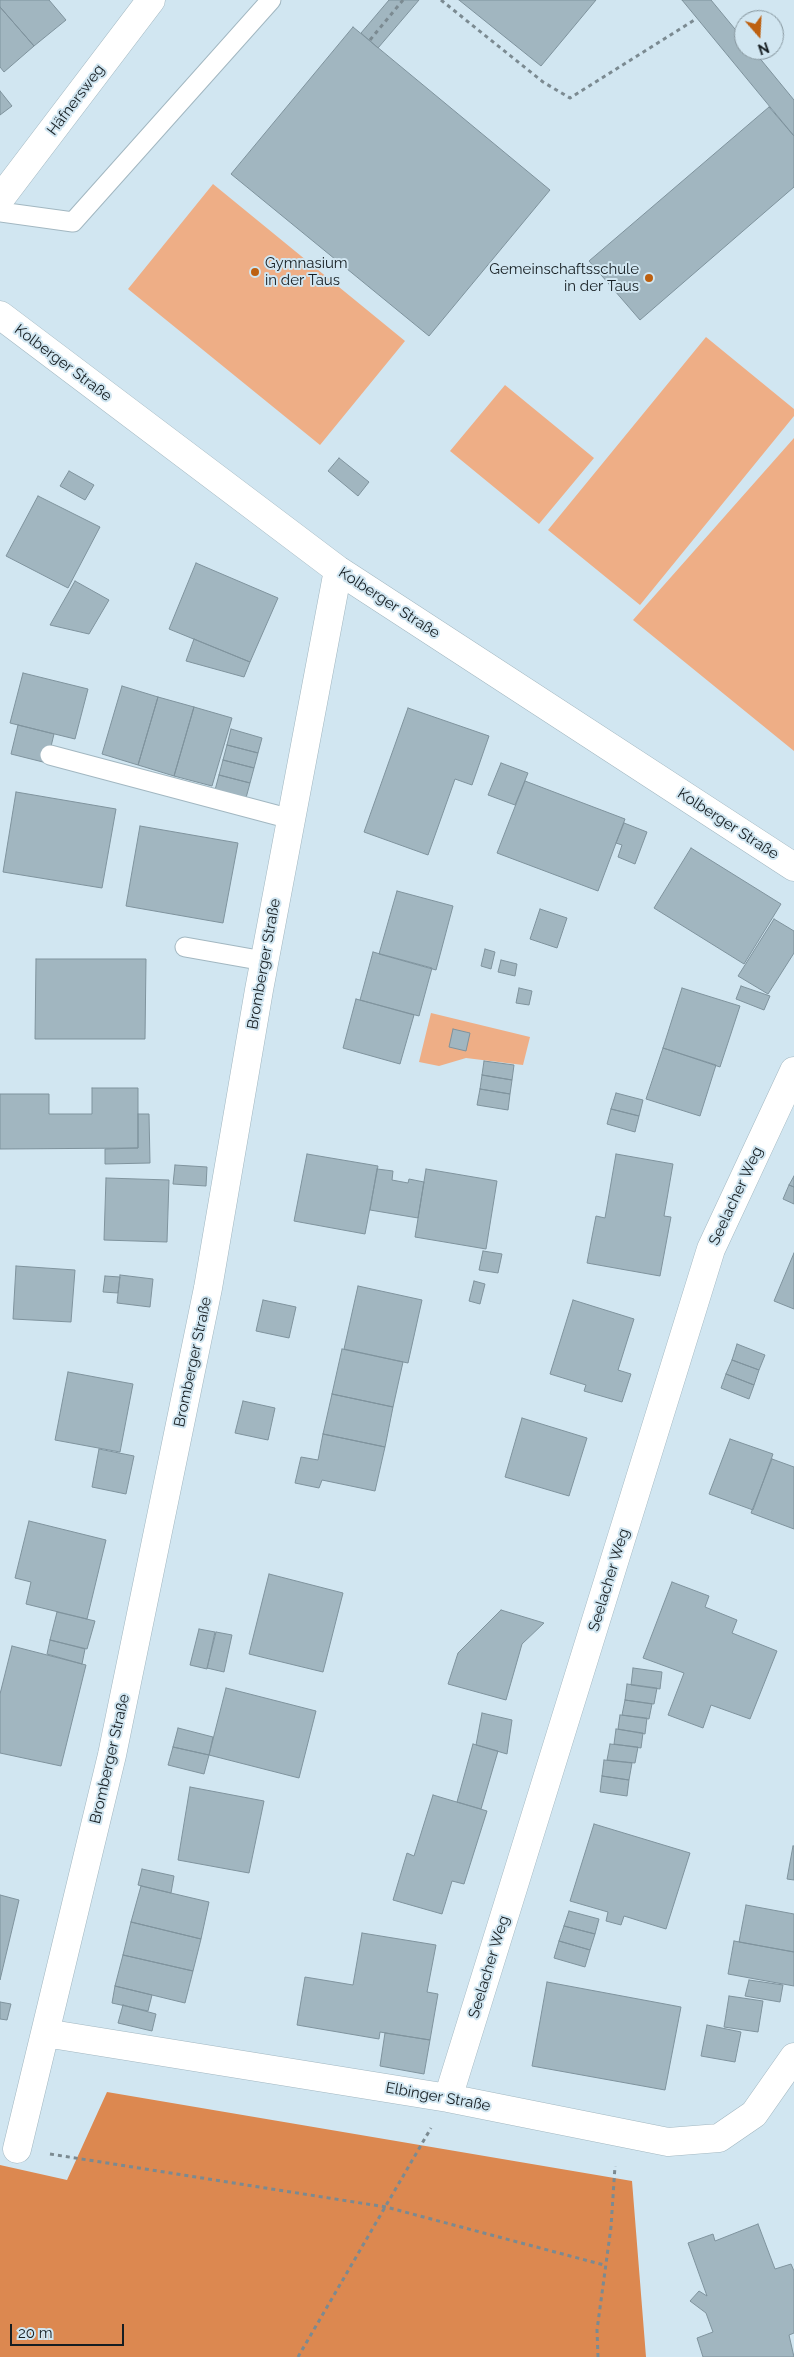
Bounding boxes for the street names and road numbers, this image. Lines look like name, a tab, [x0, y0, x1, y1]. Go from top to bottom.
street label: Häfnersweg	[44, 61, 108, 139]
street label: Kolberger Straße	[11, 321, 115, 405]
street label: Kolberger Straße	[335, 564, 443, 642]
street label: Kolberger Straße	[674, 785, 782, 863]
street label: Bromberger Straße	[244, 897, 284, 1031]
street label: Seelacher Weg	[705, 1144, 767, 1248]
street label: Bromberger Straße	[170, 1295, 216, 1429]
street label: Seelacher Weg	[585, 1526, 633, 1634]
street label: Bromberger Straße	[86, 1692, 134, 1826]
street label: Seelacher Weg	[465, 1913, 513, 2021]
street label: Elbinger Straße	[384, 2079, 492, 2115]

